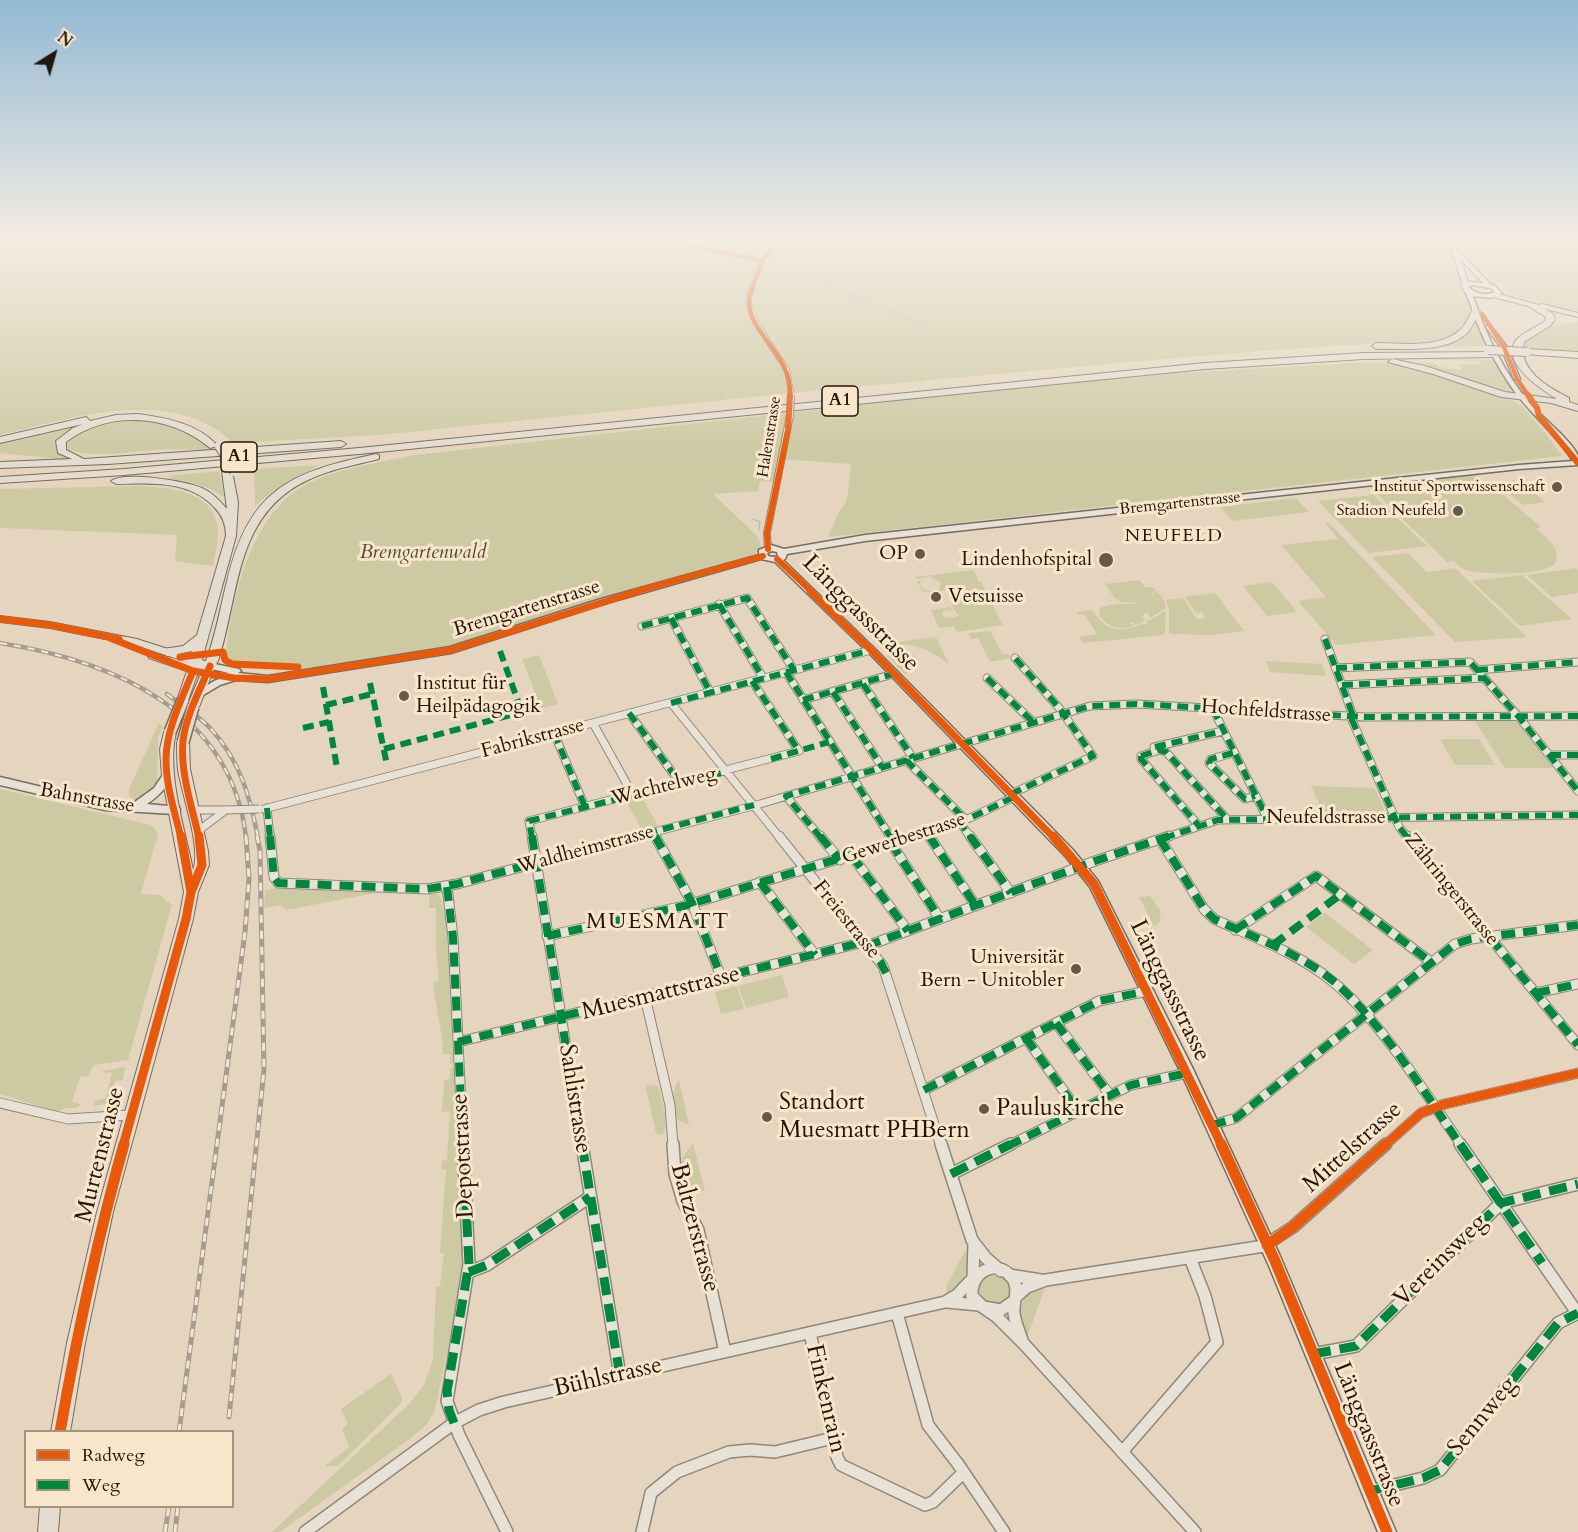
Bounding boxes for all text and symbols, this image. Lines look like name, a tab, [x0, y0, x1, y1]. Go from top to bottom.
north arrow	[24, 24, 84, 84]
text: N	[53, 27, 77, 53]
road number: A1	[822, 386, 858, 416]
street label: Halenstrasse	[754, 395, 786, 479]
road number: A1	[221, 442, 257, 472]
place label: Institut Sportwissenschaft	[1374, 477, 1545, 497]
marker: Institut Sportwissenschaft	[1550, 480, 1564, 494]
street label: Bremgartenstrasse	[1118, 488, 1242, 520]
place label: Stadion Neufeld	[1337, 501, 1446, 521]
marker: Stadion Neufeld	[1451, 504, 1465, 518]
district label: NEUFELD	[1125, 526, 1223, 548]
park label: Bremgartenwald	[360, 541, 486, 565]
place label: OP	[879, 542, 908, 566]
marker: OP	[913, 547, 927, 561]
place label: Lindenhofspital	[961, 548, 1092, 572]
street label: Länggassstrasse	[795, 549, 925, 679]
marker: Lindenhofspital	[1097, 551, 1115, 569]
street label: Bremgartenstrasse	[451, 575, 603, 643]
place label: Vetsuisse	[948, 585, 1024, 609]
marker: Vetsuisse	[929, 590, 943, 604]
place label: Institut für Heilpädagogik	[416, 672, 541, 719]
marker: Institut für Heilpädagogik	[397, 689, 411, 703]
street label: Hochfeldstrasse	[1200, 695, 1332, 729]
street label: Fabrikstrasse	[479, 714, 587, 764]
street label: Wachtelweg	[609, 762, 719, 812]
street label: Bahnstrasse	[38, 779, 136, 819]
street label: Neufeldstrasse	[1266, 806, 1386, 830]
street label: Gewerbestrasse	[839, 808, 969, 870]
street label: Waldheimstrasse	[515, 820, 657, 880]
street label: Zähringerstrasse	[1398, 829, 1504, 951]
street label: Freiestrasse	[807, 876, 885, 964]
district label: MUESMATT	[586, 910, 730, 936]
street label: Länggassstrasse	[1122, 916, 1216, 1066]
place label: Universität Bern - Unitobler	[920, 946, 1064, 993]
street label: Muesmattstrasse	[579, 960, 743, 1028]
marker: Universität Bern - Unitobler	[1069, 962, 1083, 976]
street label: Sahlistrasse	[551, 1042, 597, 1156]
street label: Murtenstrasse	[70, 1084, 132, 1226]
place label: Standort Muesmatt PHBern	[779, 1089, 970, 1145]
street label: Depotstrasse	[446, 1093, 482, 1219]
place label: Pauluskirche	[996, 1095, 1124, 1123]
street label: Mittelstrasse	[1298, 1096, 1408, 1200]
marker: Pauluskirche	[977, 1102, 991, 1116]
marker: Standort Muesmatt PHBern	[760, 1110, 774, 1124]
street label: Baltzerstrasse	[663, 1160, 725, 1296]
street label: Vereinsweg	[1388, 1208, 1494, 1314]
street label: Finkenrain	[798, 1342, 852, 1456]
street label: Bühlstrasse	[551, 1352, 665, 1404]
street label: Länggassstrasse	[1326, 1358, 1410, 1512]
street label: Sennweg	[1442, 1371, 1524, 1463]
legend	[24, 1430, 234, 1508]
text: Radweg	[82, 1443, 145, 1468]
text: Weg	[82, 1473, 120, 1498]

